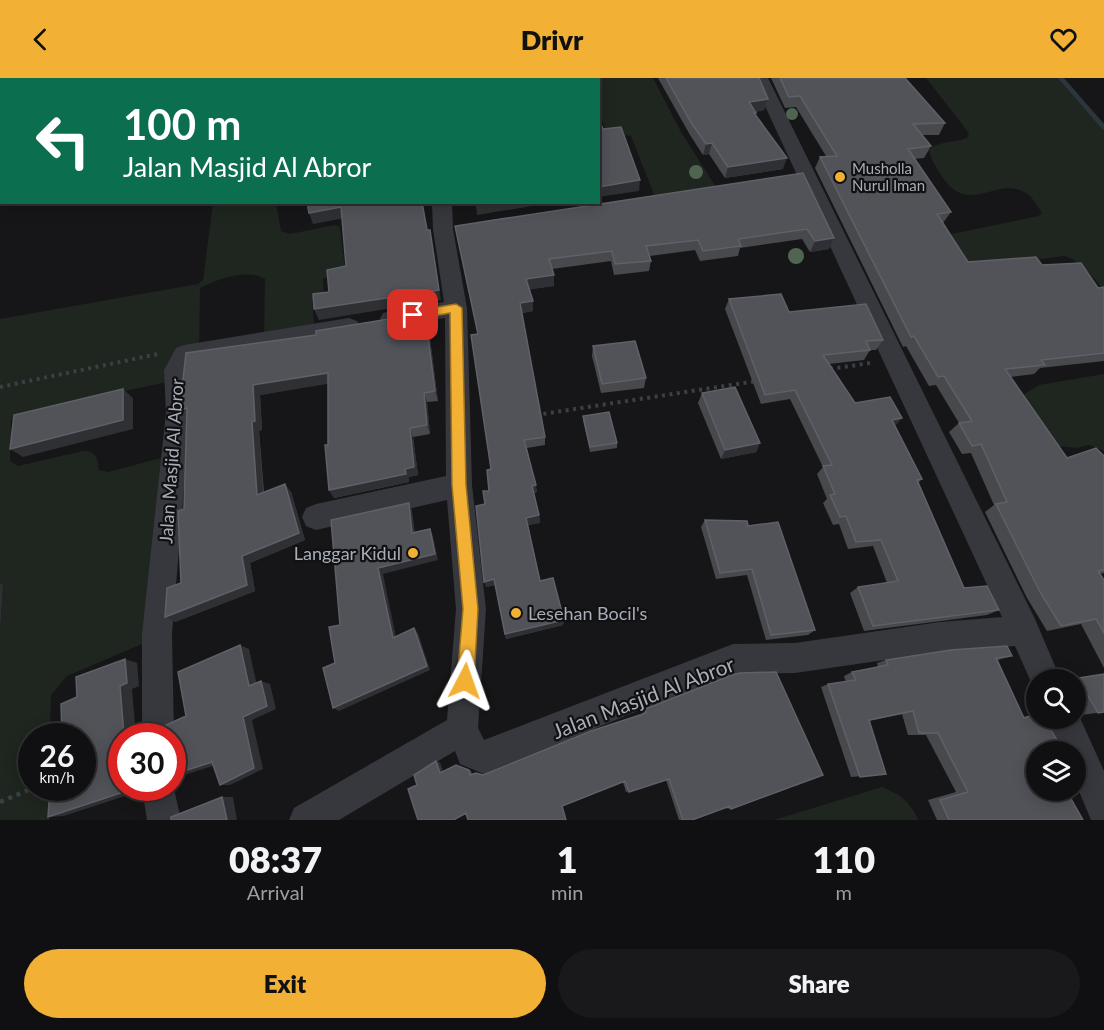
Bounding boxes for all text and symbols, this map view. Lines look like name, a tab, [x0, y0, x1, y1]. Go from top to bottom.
icon: back	[24, 23, 57, 56]
text: Drivr	[521, 23, 583, 56]
icon: heart	[1047, 23, 1080, 56]
text: 100 m	[123, 99, 241, 149]
icon: left	[24, 102, 102, 180]
text: Jalan Masjid Al Abror	[123, 150, 371, 183]
place label: Musholla Nurul Iman	[852, 159, 925, 194]
marker: Musholla Nurul Iman	[833, 170, 847, 184]
pin	[387, 289, 438, 340]
icon: arrive	[396, 298, 429, 331]
street label: Jalan Masjid Al Abror	[154, 377, 188, 544]
place label: Langgar Kidul	[294, 542, 401, 564]
marker: Langgar Kidul	[406, 546, 420, 560]
place label: Lesehan Bocil's	[528, 602, 647, 624]
marker: Lesehan Bocil's	[509, 606, 523, 620]
position arrow	[433, 649, 497, 713]
street label: Jalan Masjid Al Abror	[548, 651, 738, 743]
map controls	[1026, 669, 1086, 801]
button: search	[1026, 669, 1086, 729]
speed limit sign: 30	[108, 723, 186, 801]
text: 26	[40, 737, 74, 773]
button: layers	[1026, 741, 1086, 801]
text: km/h	[39, 768, 75, 786]
text: 08:37	[229, 837, 322, 881]
text: 1	[557, 837, 578, 881]
text: 110	[812, 837, 875, 881]
text: Arrival	[247, 880, 304, 904]
text: min	[551, 880, 583, 904]
text: m	[835, 880, 852, 904]
button: Exit	[24, 949, 546, 1018]
button: Share	[558, 949, 1080, 1018]

